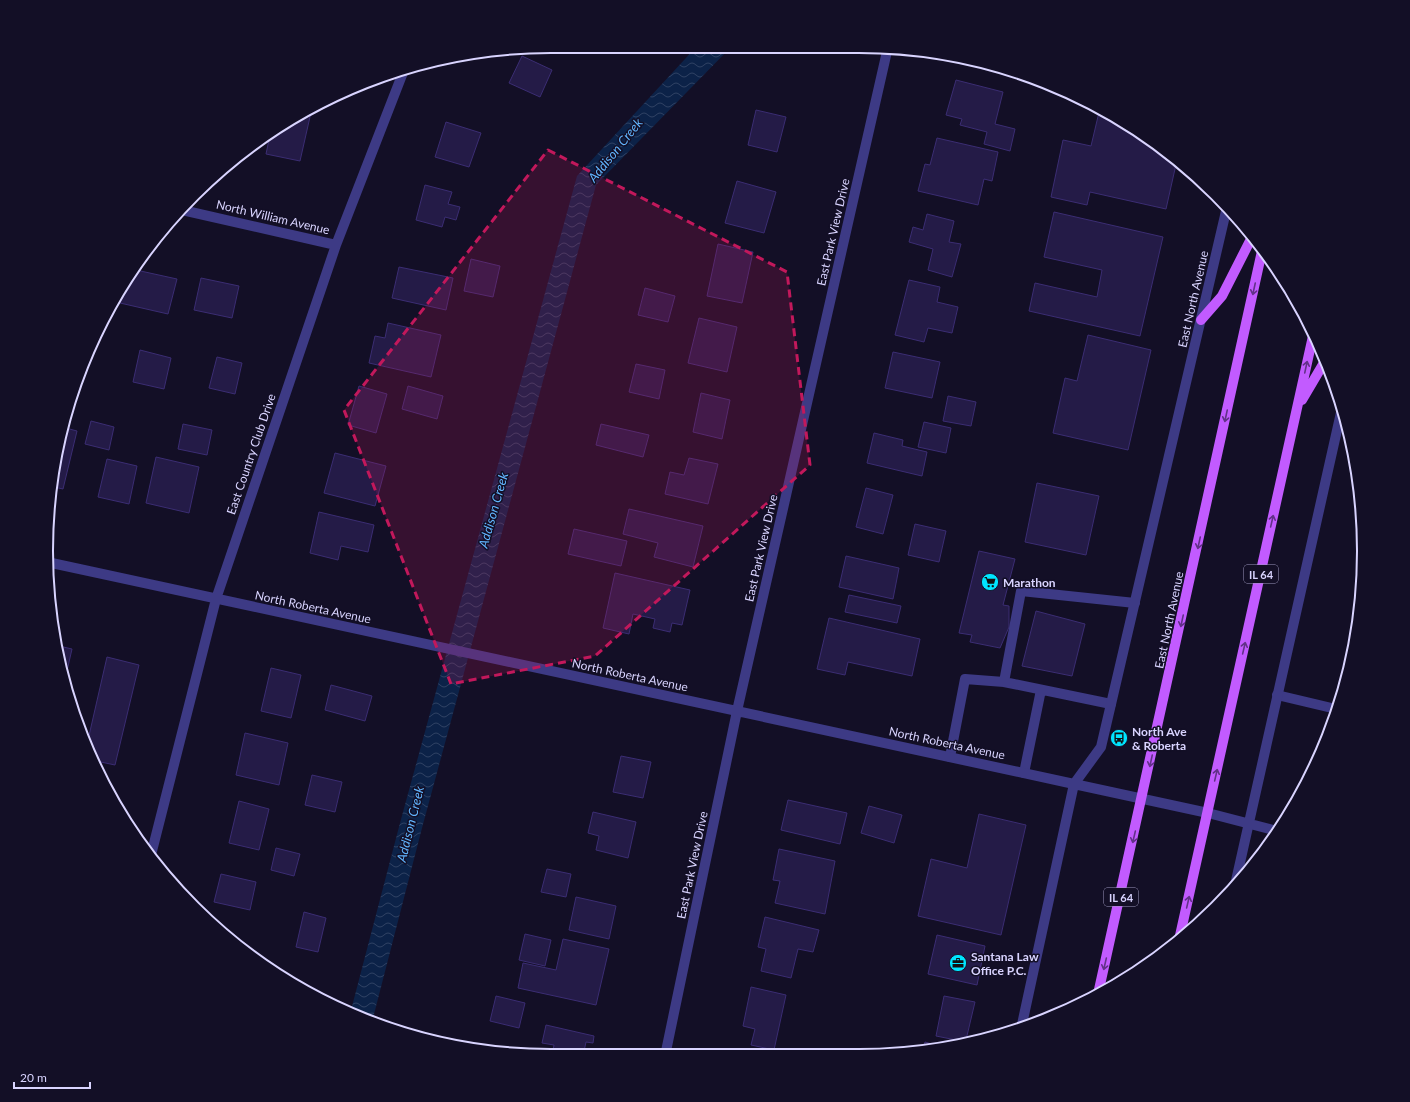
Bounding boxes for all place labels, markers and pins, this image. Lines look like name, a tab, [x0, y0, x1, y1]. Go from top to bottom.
supermarket icon: Marathon	[980, 572, 1000, 592]
place label: Marathon	[1003, 575, 1056, 590]
place label: North Ave & Roberta	[1132, 724, 1187, 753]
bus stop icon: North Ave & Roberta	[1109, 728, 1129, 748]
place label: Santana Law Office P.C.	[971, 949, 1039, 978]
office icon: Santana Law Office P.C.	[948, 953, 968, 973]

